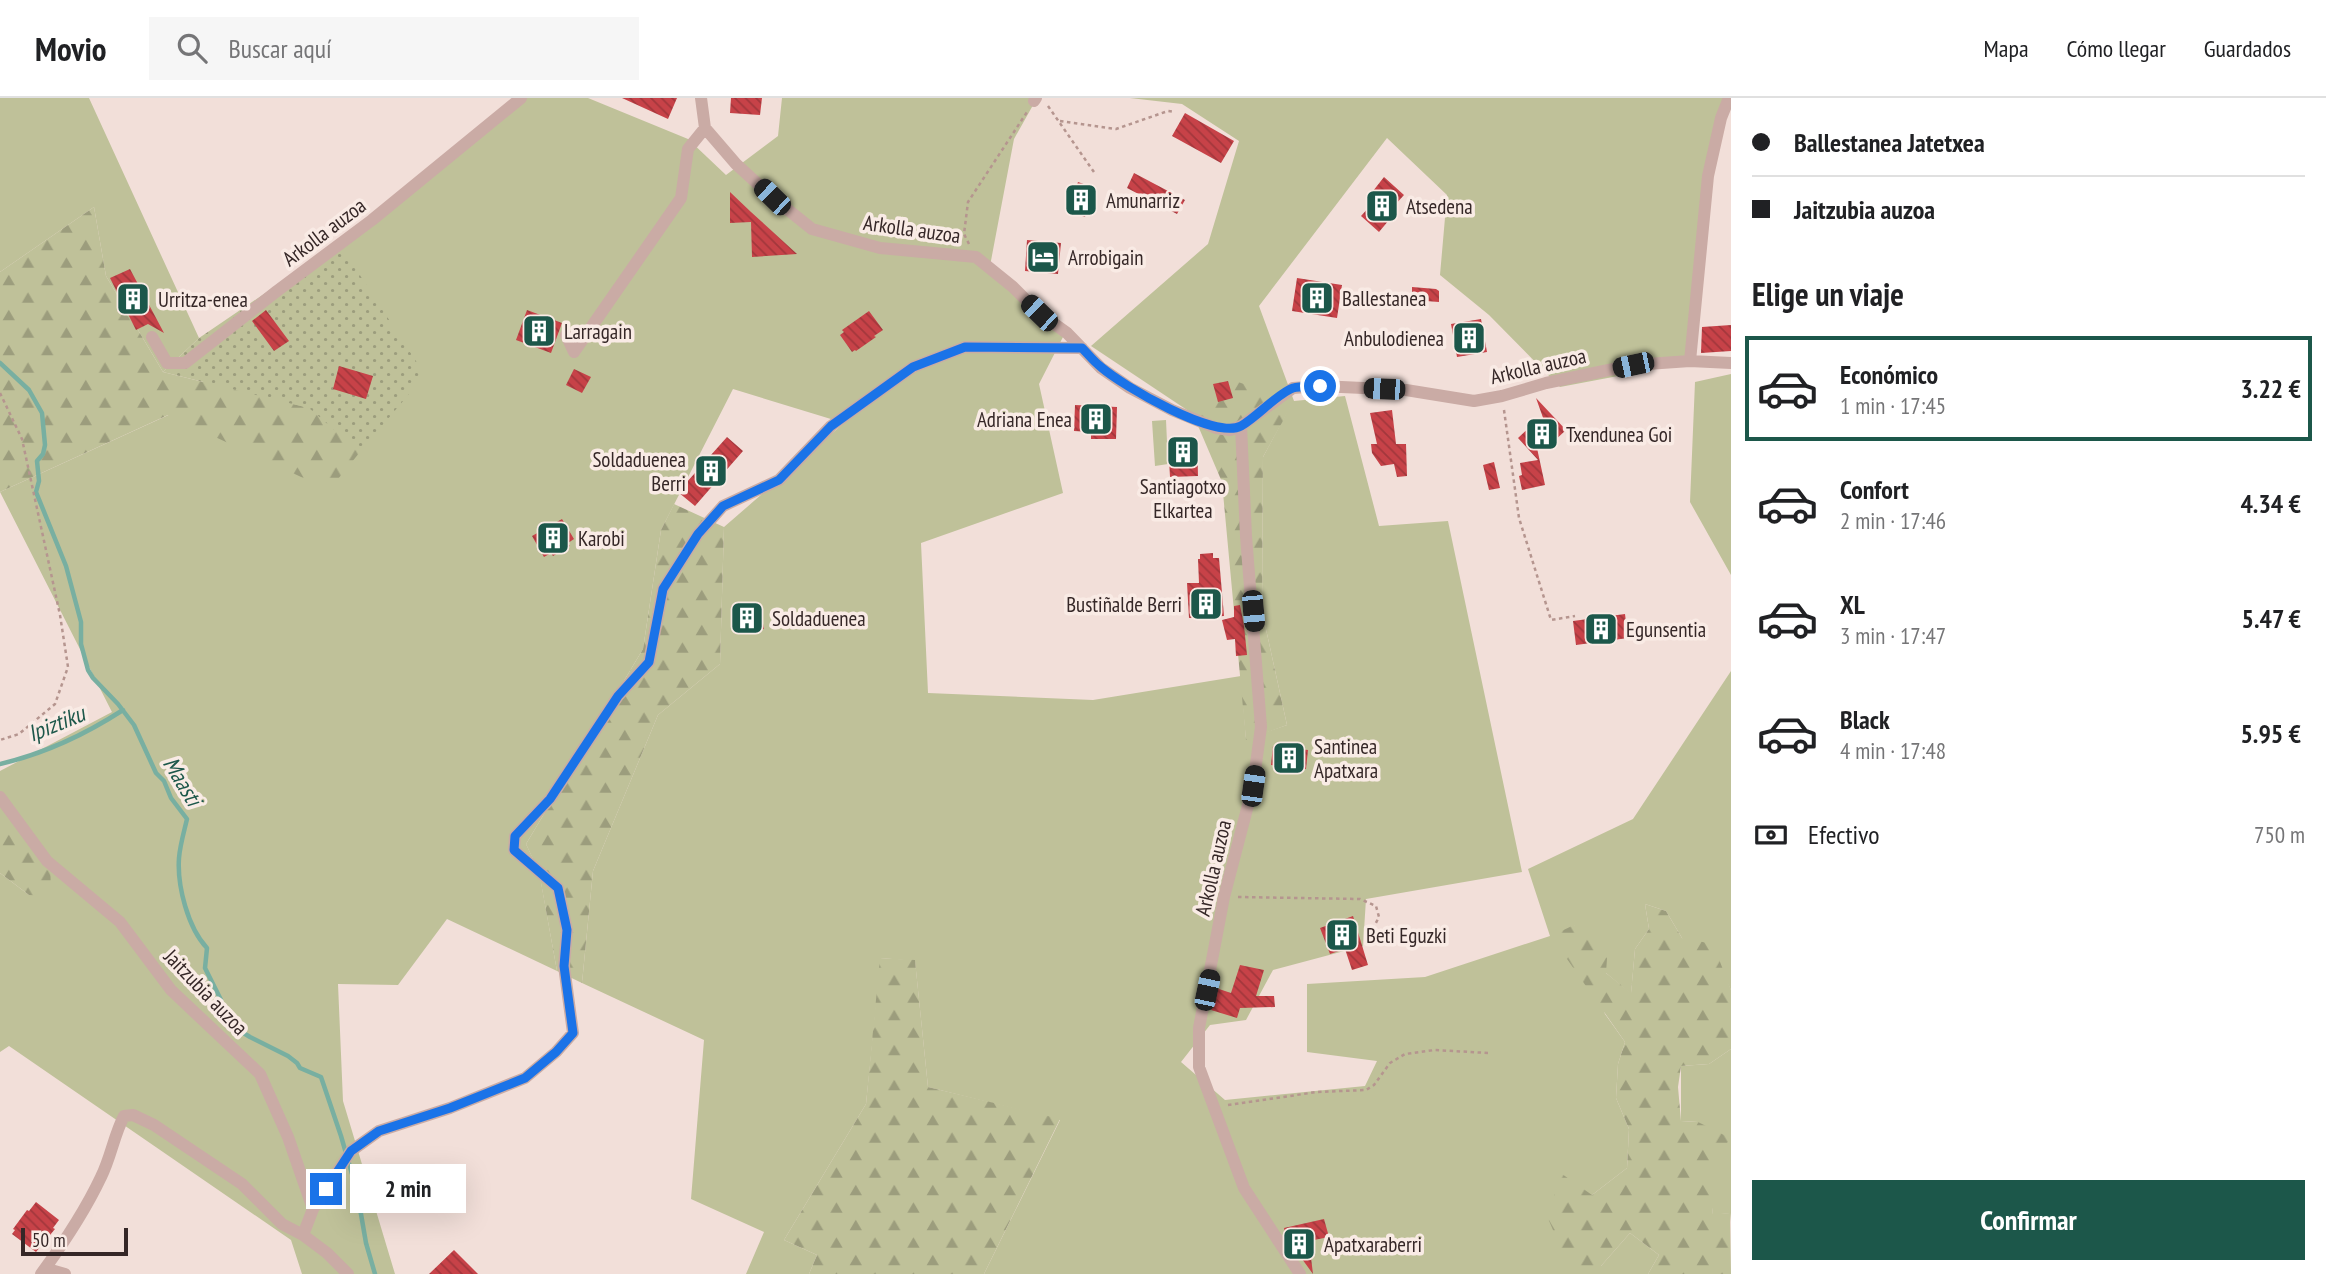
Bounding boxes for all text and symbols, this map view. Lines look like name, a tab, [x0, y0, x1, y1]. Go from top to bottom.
search box	[149, 17, 639, 80]
text: Movio	[35, 27, 107, 70]
icon: search	[173, 29, 211, 67]
text: Buscar aquí	[229, 32, 332, 65]
text: Mapa	[1984, 33, 2029, 64]
text: Cómo llegar	[2067, 33, 2166, 64]
text: Guardados	[2204, 33, 2291, 64]
text: Ballestanea Jatetxea	[1794, 126, 1985, 159]
car	[750, 175, 795, 219]
building icon: Amunarriz	[1062, 181, 1100, 219]
place label: Amunarriz	[1106, 187, 1180, 214]
building icon: Atsedena	[1363, 187, 1401, 225]
street label: Arkolla auzoa	[277, 192, 371, 272]
place label: Atsedena	[1406, 193, 1473, 220]
text: Jaitzubia auzoa	[1794, 193, 1935, 226]
street label: Arkolla auzoa	[862, 209, 962, 249]
hotel icon: Arrobigain	[1024, 238, 1062, 276]
place label: Arrobigain	[1068, 244, 1143, 271]
text: Elige un viaje	[1752, 273, 1904, 315]
building icon: Ballestanea	[1298, 279, 1336, 317]
building icon: Urritza-enea	[114, 280, 152, 318]
place label: Ballestanea	[1342, 285, 1426, 312]
place label: Urritza-enea	[158, 286, 248, 313]
car	[1017, 291, 1062, 335]
building icon: Larragain	[520, 312, 558, 350]
place label: Larragain	[564, 318, 632, 345]
building icon: Anbulodienea	[1450, 319, 1488, 357]
place label: Anbulodienea	[1344, 325, 1444, 352]
street label: Arkolla auzoa	[1487, 342, 1589, 390]
car	[1611, 350, 1656, 380]
icon: car	[1756, 357, 1819, 420]
text: Económico	[1840, 358, 1938, 391]
route start	[1304, 370, 1336, 402]
text: 3.22 €	[2240, 372, 2301, 405]
car	[1363, 378, 1406, 400]
text: 1 min · 17:45	[1840, 391, 1946, 420]
building icon: Adriana Enea	[1077, 400, 1115, 438]
place label: Adriana Enea	[977, 406, 1072, 433]
building icon: Txendunea Goi	[1523, 415, 1561, 453]
place label: Txendunea Goi	[1566, 421, 1672, 448]
building icon: Santiagotxo Elkartea	[1164, 433, 1202, 471]
place label: Soldaduenea Berri	[592, 446, 686, 497]
building icon: Soldaduenea Berri	[692, 452, 730, 490]
icon: car	[1756, 472, 1819, 535]
place label: Santiagotxo Elkartea	[1140, 473, 1226, 524]
text: Confort	[1840, 473, 1909, 506]
text: 4.34 €	[2240, 487, 2301, 520]
text: 2 min · 17:46	[1840, 506, 1946, 535]
building icon: Karobi	[534, 519, 572, 557]
place label: Karobi	[578, 525, 625, 552]
building icon: Bustiñalde Berri	[1187, 585, 1225, 623]
icon: car	[1756, 587, 1819, 650]
text: XL	[1840, 588, 1865, 621]
car	[1241, 589, 1266, 633]
place label: Bustiñalde Berri	[1066, 591, 1182, 618]
building icon: Soldaduenea	[728, 599, 766, 637]
text: 5.47 €	[2242, 602, 2301, 635]
place label: Soldaduenea	[772, 605, 866, 632]
building icon: Egunsentia	[1582, 610, 1620, 648]
place label: Egunsentia	[1626, 616, 1706, 643]
text: 3 min · 17:47	[1840, 621, 1946, 650]
water label: Ipiztiku	[23, 698, 91, 747]
icon: car	[1756, 702, 1819, 765]
text: Black	[1840, 703, 1890, 736]
text: 5.95 €	[2240, 717, 2301, 750]
place label: Santinea Apatxara	[1314, 733, 1378, 784]
text: 4 min · 17:48	[1840, 736, 1946, 765]
building icon: Santinea Apatxara	[1270, 739, 1308, 777]
water label: Maasti	[157, 751, 210, 813]
car	[1240, 764, 1267, 808]
icon: cash	[1752, 816, 1790, 854]
street label: Arkolla auzoa	[1189, 817, 1237, 919]
text: Efectivo	[1808, 818, 1880, 851]
text: 750 m	[2254, 820, 2305, 849]
building icon: Beti Eguzki	[1323, 916, 1361, 954]
place label: Beti Eguzki	[1366, 922, 1447, 949]
street label: Jaitzubia auzoa	[158, 943, 254, 1041]
car	[1193, 967, 1222, 1013]
callout: 2 min	[350, 1164, 466, 1214]
route end	[310, 1173, 342, 1205]
text: 2 min	[385, 1174, 431, 1203]
button: Confirmar	[1752, 1180, 2305, 1260]
scale bar	[21, 1225, 128, 1257]
building icon: Apatxaraberri	[1280, 1225, 1318, 1263]
text: 50 m	[32, 1228, 66, 1252]
place label: Apatxaraberri	[1324, 1231, 1422, 1258]

